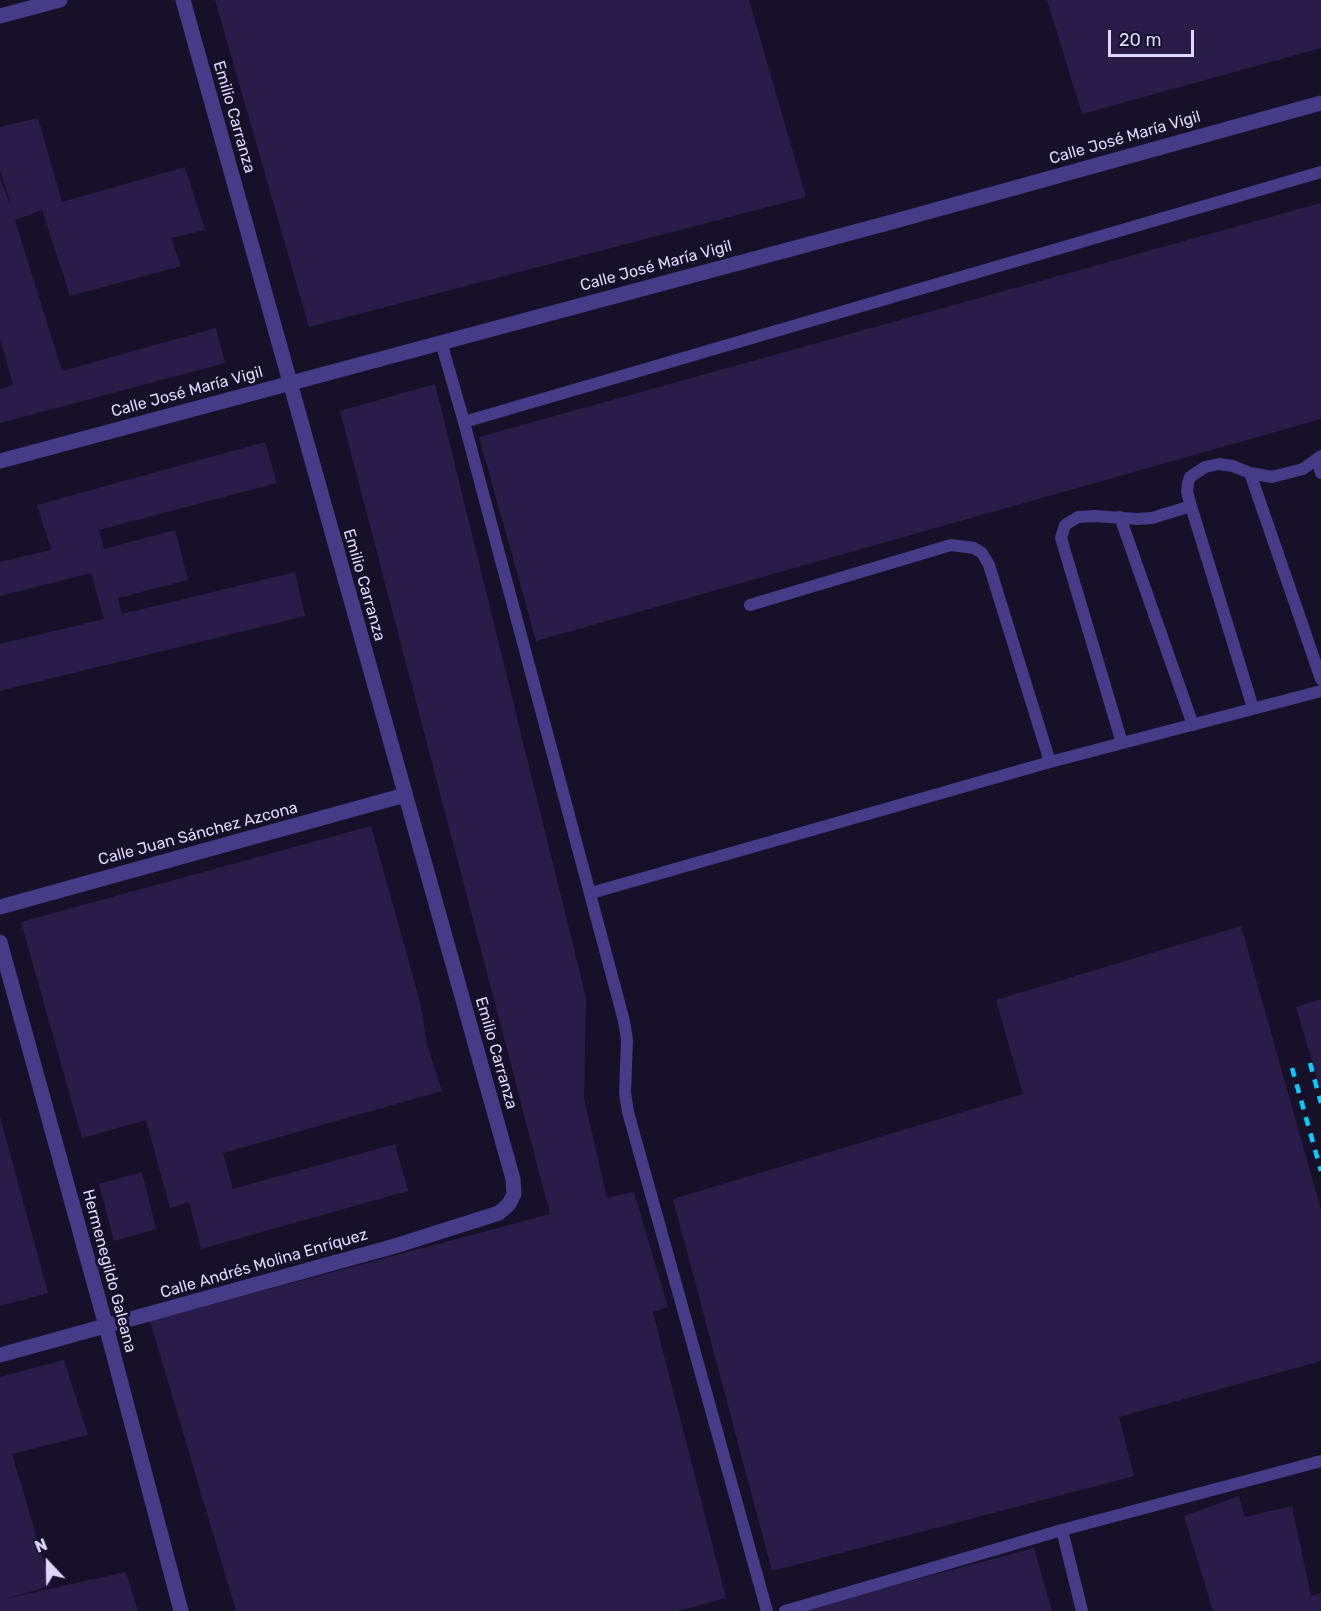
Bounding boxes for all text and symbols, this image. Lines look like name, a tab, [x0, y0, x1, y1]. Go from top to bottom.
scale bar	[1111, 18, 1196, 56]
text: 20 m	[1119, 29, 1161, 51]
street label: Emilio Carranza	[209, 59, 259, 175]
street label: Calle José María Vigil	[1047, 107, 1203, 169]
street label: Calle José María Vigil	[578, 236, 734, 296]
street label: Calle José María Vigil	[109, 362, 265, 422]
street label: Emilio Carranza	[339, 527, 389, 643]
street label: Calle Juan Sánchez Azcona	[96, 798, 300, 870]
street label: Emilio Carranza	[471, 995, 521, 1111]
street label: Hermenegildo Galeana	[78, 1187, 140, 1355]
street label: Calle Andrés Molina Enríquez	[158, 1225, 370, 1303]
north arrow	[18, 1533, 78, 1593]
text: N	[32, 1535, 50, 1557]

